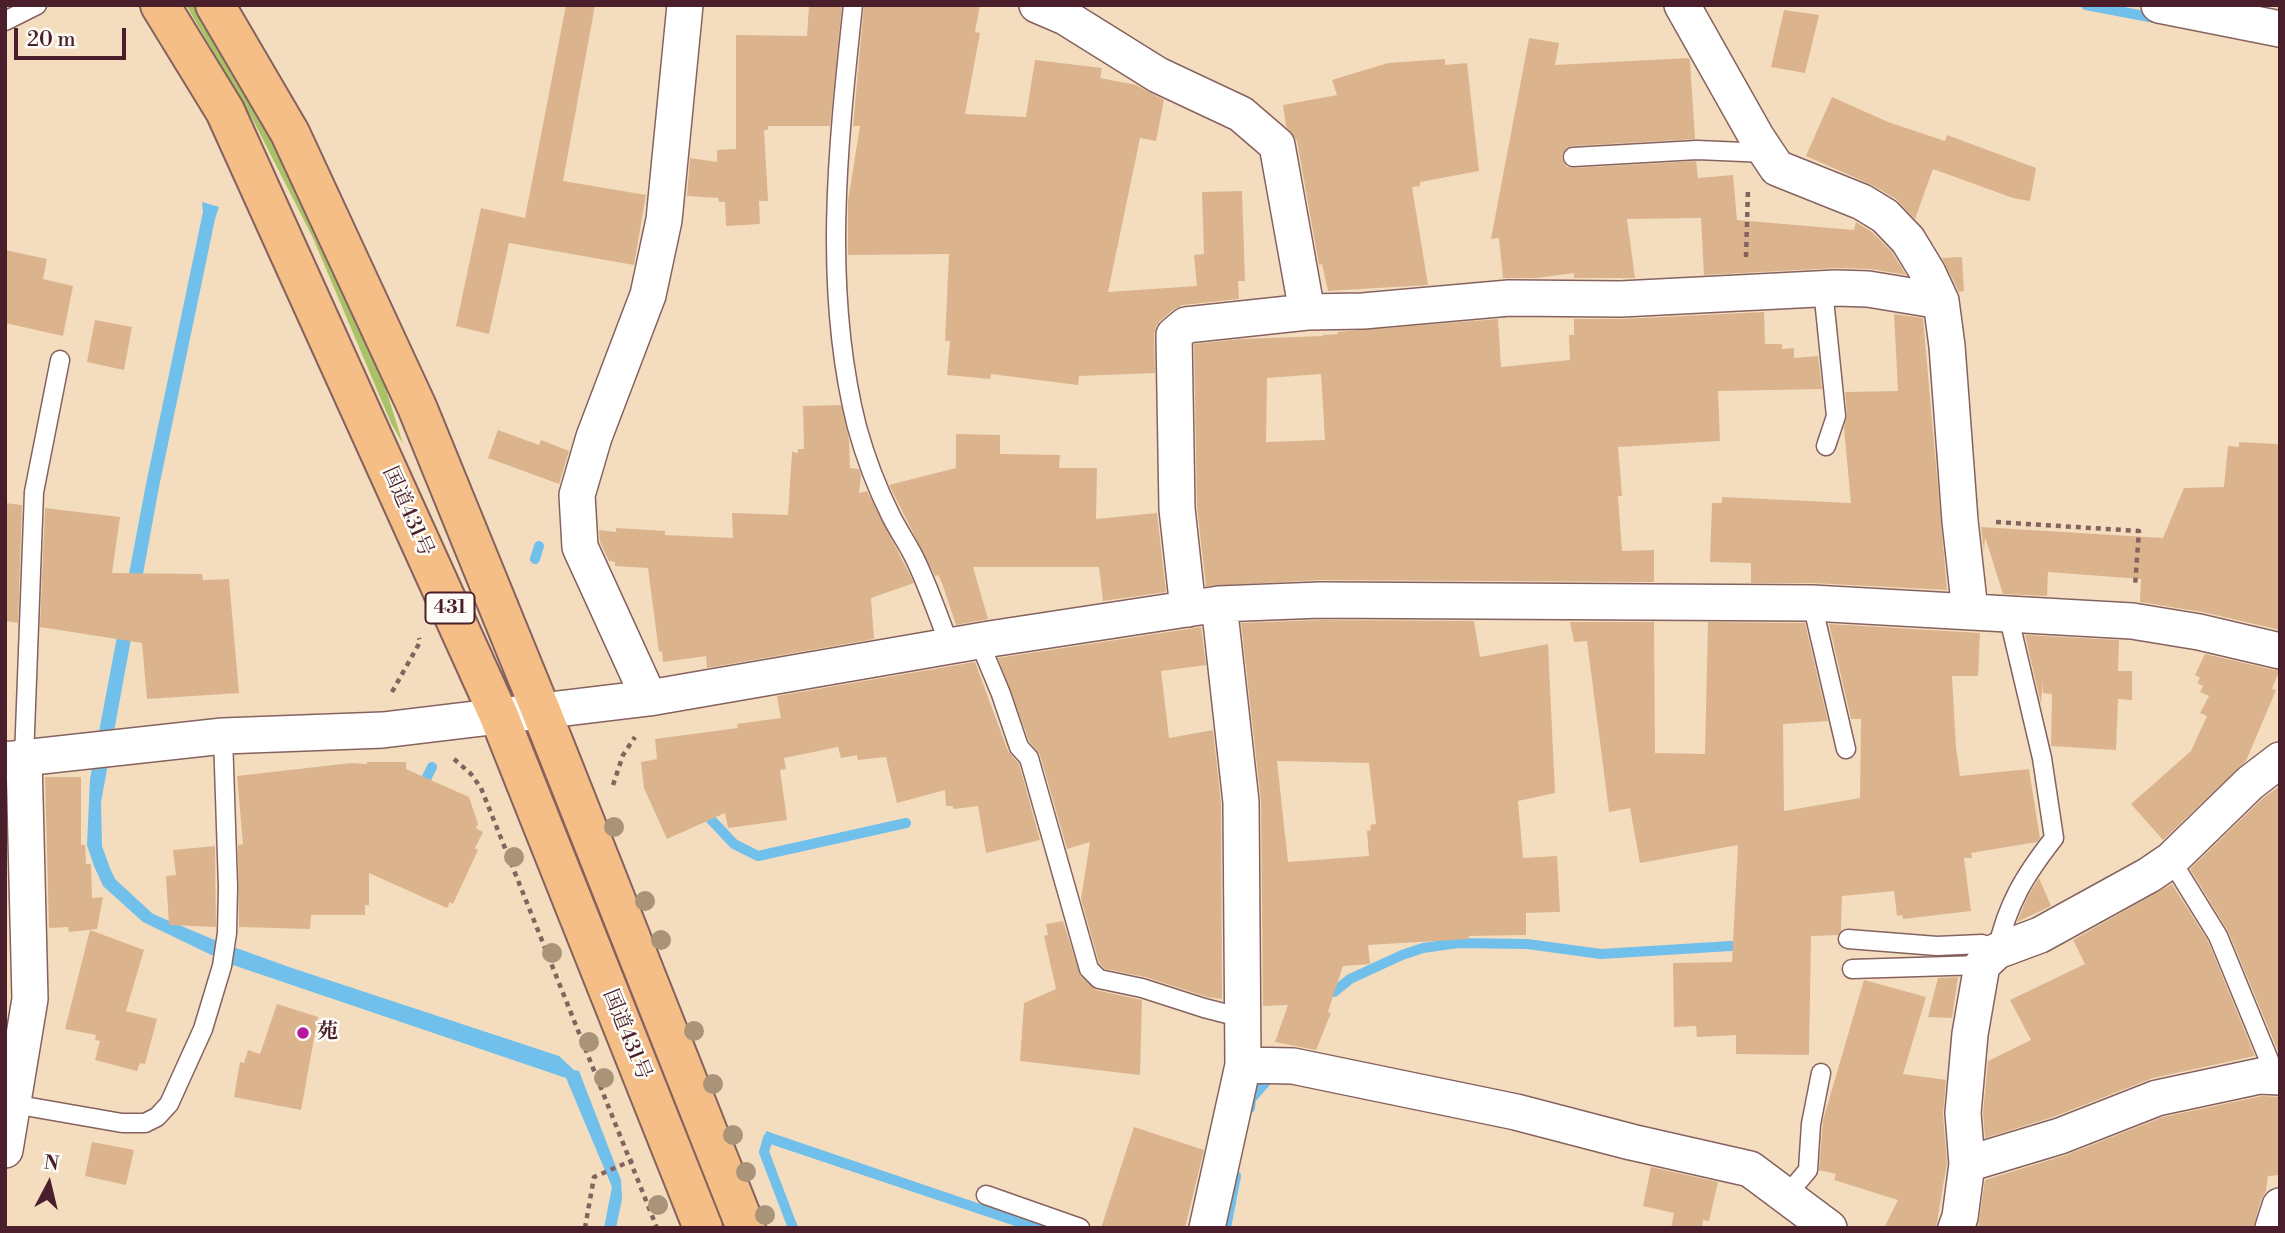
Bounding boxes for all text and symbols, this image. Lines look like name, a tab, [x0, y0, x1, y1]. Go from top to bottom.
scale bar	[18, 14, 130, 58]
text: 20 m	[27, 27, 76, 53]
street label: 国道431号	[376, 463, 438, 561]
road number: 431	[426, 593, 475, 624]
street label: 国道431号	[596, 986, 656, 1084]
place label: 苑	[317, 1020, 338, 1046]
marker: 苑	[295, 1025, 311, 1041]
north arrow	[14, 1149, 84, 1219]
text: N	[43, 1150, 60, 1176]

